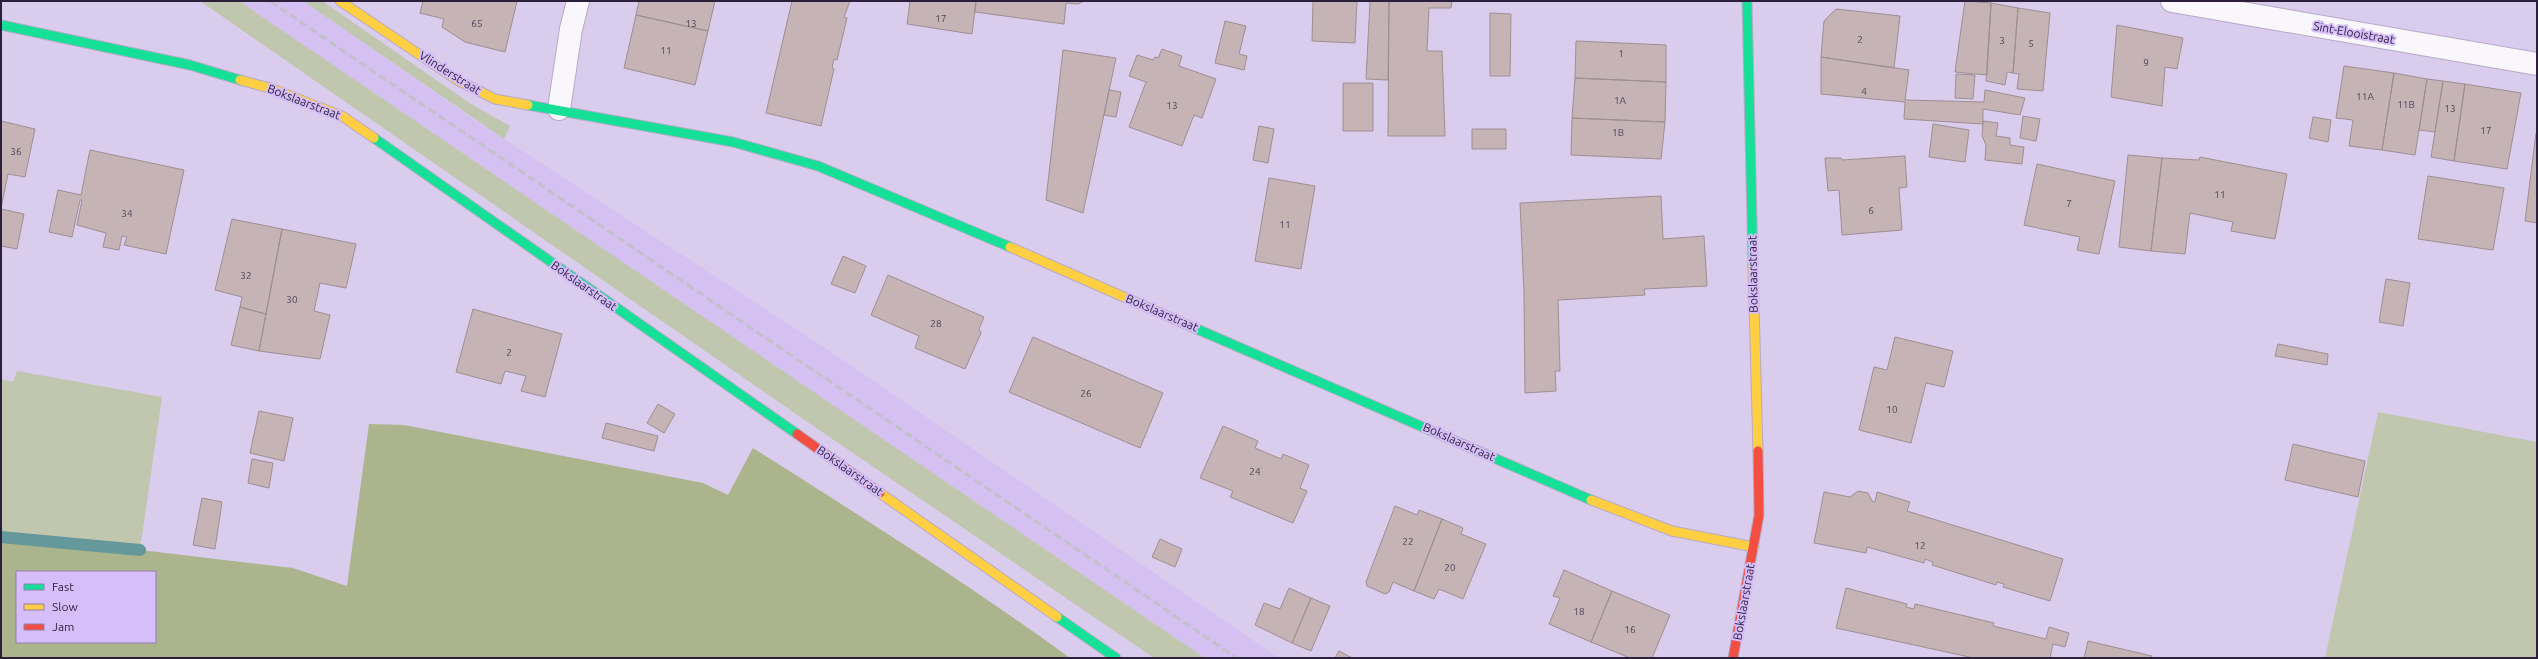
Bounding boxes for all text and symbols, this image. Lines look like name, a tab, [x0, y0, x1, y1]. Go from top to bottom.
house number: 17	[935, 13, 947, 24]
house number: 65	[471, 18, 483, 29]
house number: 13	[685, 18, 697, 29]
street label: Sint-Elooistraat	[2312, 19, 2396, 46]
house number: 2	[1857, 34, 1863, 45]
house number: 3	[1999, 35, 2005, 46]
house number: 5	[2028, 38, 2034, 49]
house number: 11	[660, 45, 672, 56]
street label: Vlinderstraat	[417, 48, 484, 97]
house number: 1	[1618, 48, 1624, 59]
house number: 9	[2143, 57, 2149, 68]
street label: Bokslaarstraat	[266, 82, 343, 122]
house number: 4	[1861, 86, 1867, 97]
house number: 11A	[2356, 91, 2374, 102]
house number: 1A	[1614, 95, 1627, 106]
house number: 11B	[2397, 99, 2415, 110]
house number: 13	[1166, 100, 1178, 111]
house number: 13	[2444, 103, 2456, 114]
house number: 17	[2480, 125, 2492, 136]
house number: 1B	[1612, 127, 1624, 138]
house number: 36	[10, 146, 22, 157]
house number: 11	[2214, 189, 2226, 200]
house number: 7	[2066, 198, 2072, 209]
house number: 6	[1868, 205, 1874, 216]
house number: 34	[121, 208, 133, 219]
house number: 11	[1279, 219, 1291, 230]
street label: Bokslaarstraat	[1745, 235, 1760, 313]
street label: Bokslaarstraat	[549, 258, 620, 313]
house number: 32	[240, 270, 252, 281]
street label: Bokslaarstraat	[1124, 291, 1201, 334]
house number: 30	[286, 294, 298, 305]
house number: 28	[930, 318, 942, 329]
house number: 2	[506, 347, 512, 358]
house number: 26	[1080, 388, 1092, 399]
house number: 10	[1886, 404, 1898, 415]
street label: Bokslaarstraat	[1421, 420, 1497, 463]
street label: Bokslaarstraat	[815, 443, 886, 498]
house number: 24	[1249, 466, 1261, 477]
house number: 22	[1402, 536, 1414, 547]
house number: 12	[1914, 540, 1926, 551]
house number: 20	[1444, 562, 1456, 573]
street label: Bokslaarstraat	[1730, 562, 1757, 641]
legend	[16, 571, 156, 643]
text: Fast	[52, 580, 74, 593]
text: Slow	[52, 600, 78, 613]
house number: 18	[1573, 606, 1585, 617]
text: Jam	[52, 620, 74, 633]
house number: 16	[1624, 624, 1636, 635]

